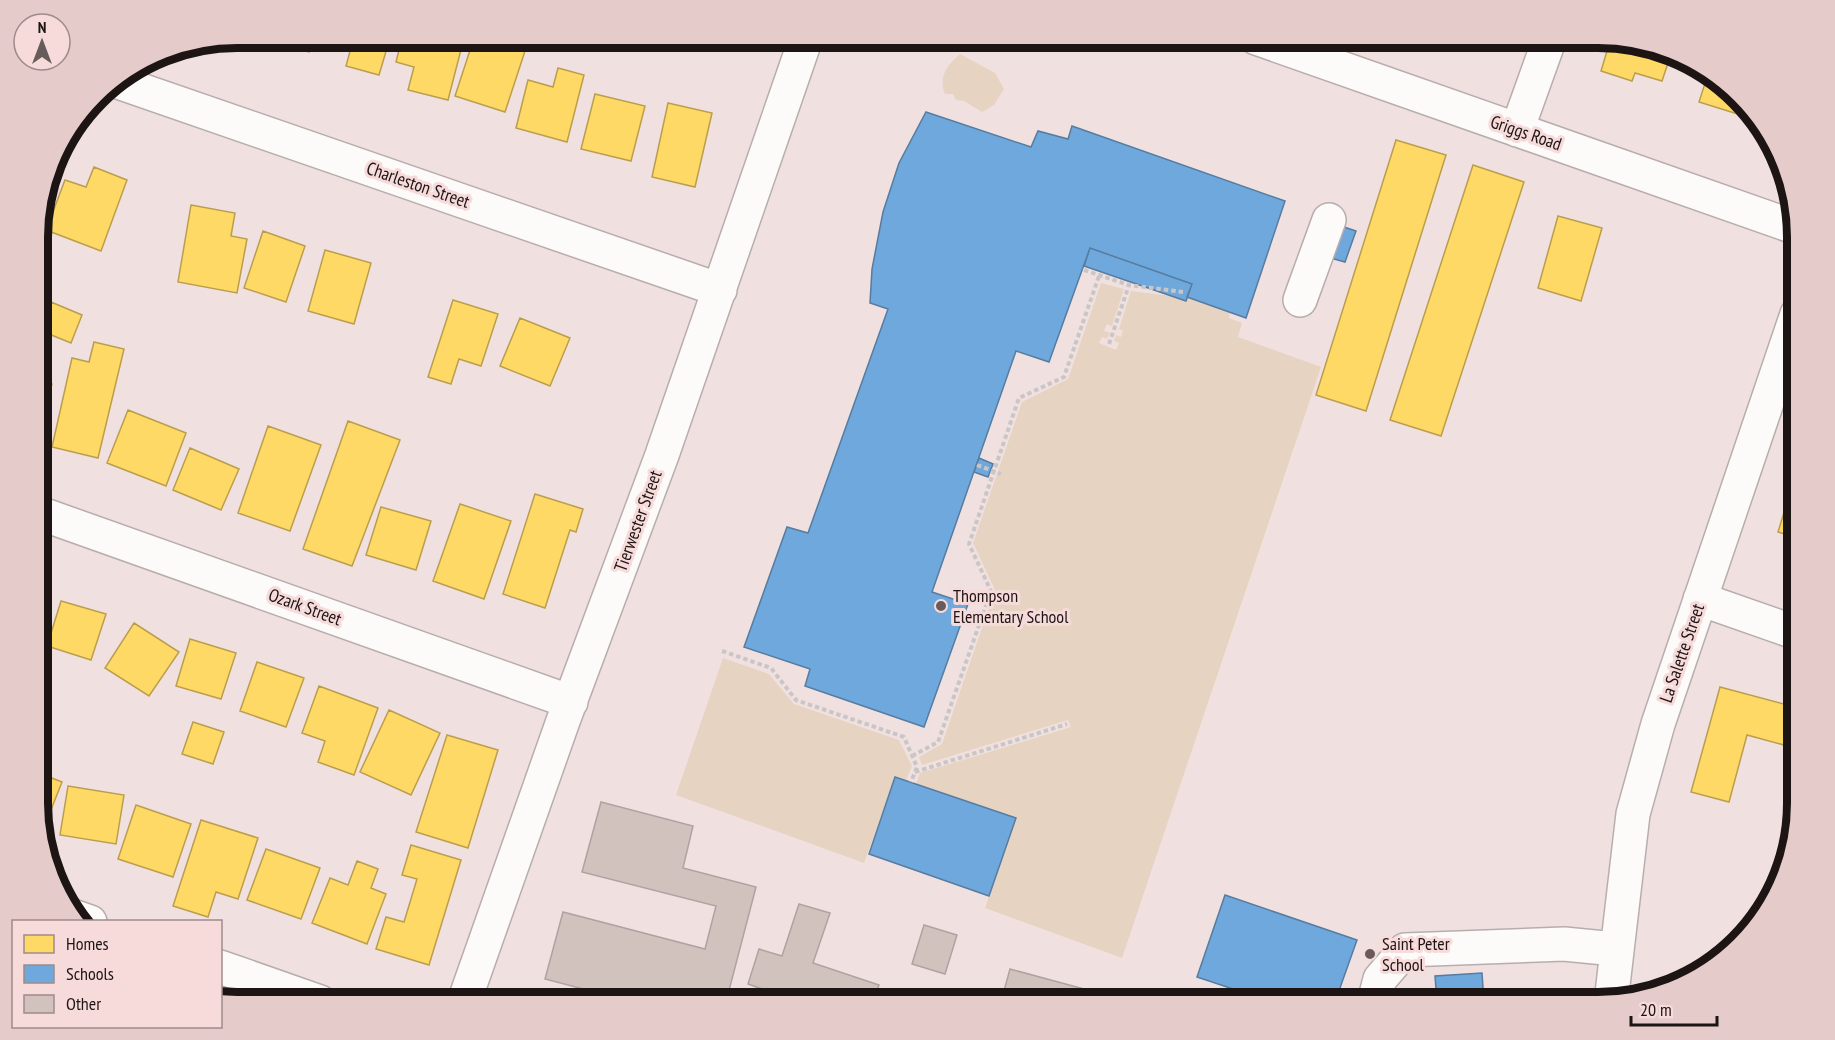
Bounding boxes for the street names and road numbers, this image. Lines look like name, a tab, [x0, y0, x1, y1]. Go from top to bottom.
street label: Griggs Road	[1488, 110, 1565, 155]
street label: Charleston Street	[364, 156, 473, 213]
street label: Tierwester Street	[609, 467, 667, 575]
street label: Ozark Street	[266, 583, 345, 630]
street label: La Salette Street	[1654, 600, 1709, 705]

